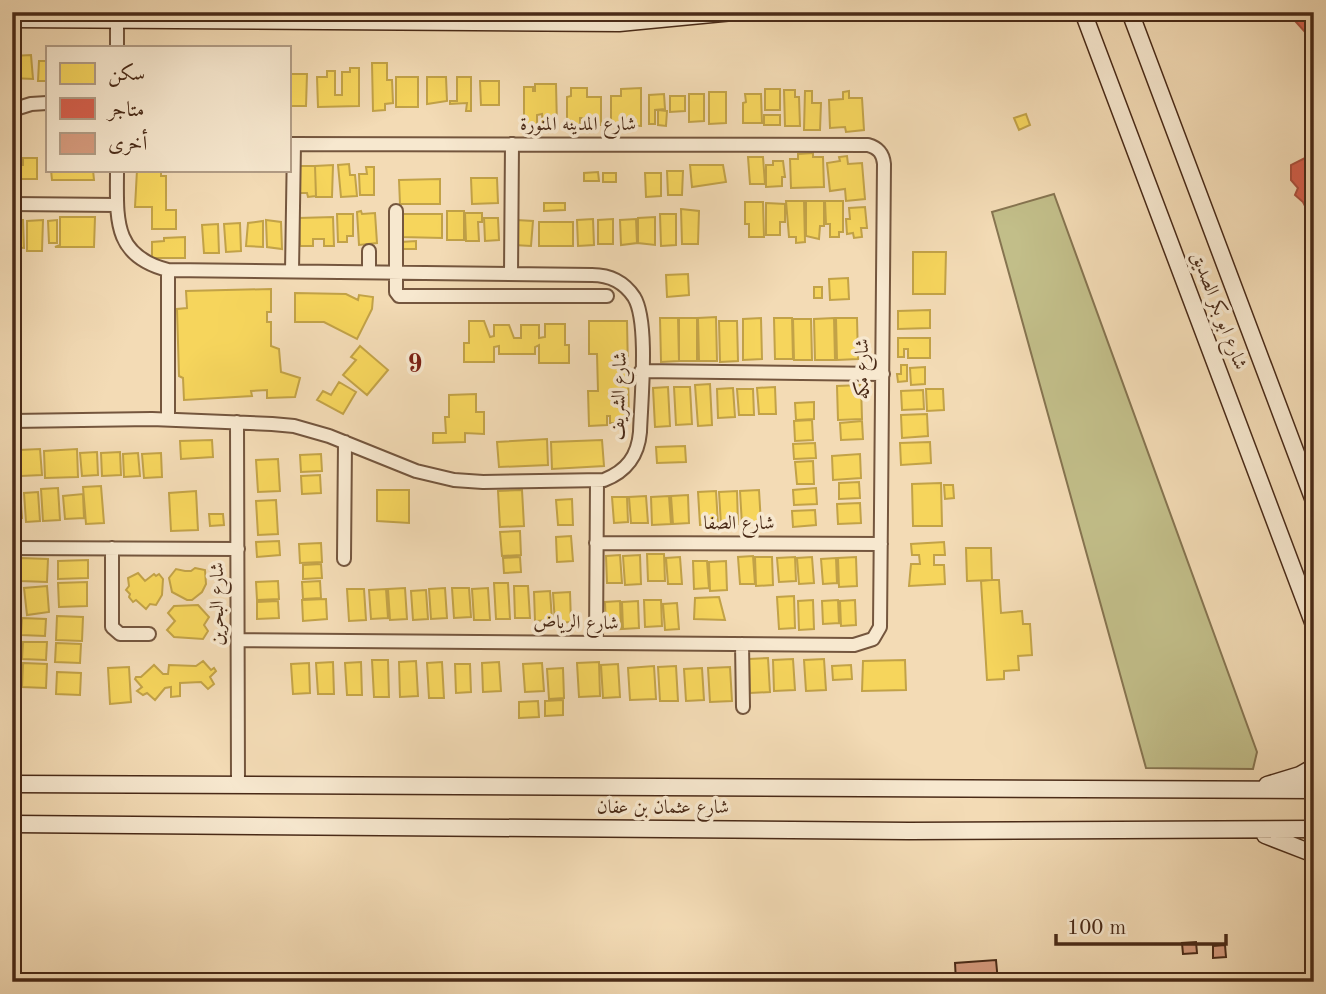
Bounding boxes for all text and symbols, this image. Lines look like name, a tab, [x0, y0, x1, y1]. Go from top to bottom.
legend	[46, 46, 290, 172]
text: سكن	[108, 62, 145, 87]
text: متاجر	[106, 100, 145, 122]
street label: شارع المدينه المنورة	[520, 116, 636, 139]
text: أخرى	[108, 128, 147, 156]
street label: شارع ابو بكر الصديق	[1183, 249, 1251, 374]
street label: شارع مكه	[852, 339, 877, 399]
street label: شارع الشريف	[609, 351, 635, 441]
district label: 9	[407, 352, 425, 378]
street label: شارع الصفا	[703, 515, 775, 538]
street label: شارع البحرين	[209, 562, 232, 646]
street label: شارع الرياض	[533, 612, 619, 638]
street label: شارع عثمان بن عفان	[597, 799, 729, 822]
scale bar	[1056, 903, 1226, 947]
text: 100 m	[1067, 918, 1126, 939]

